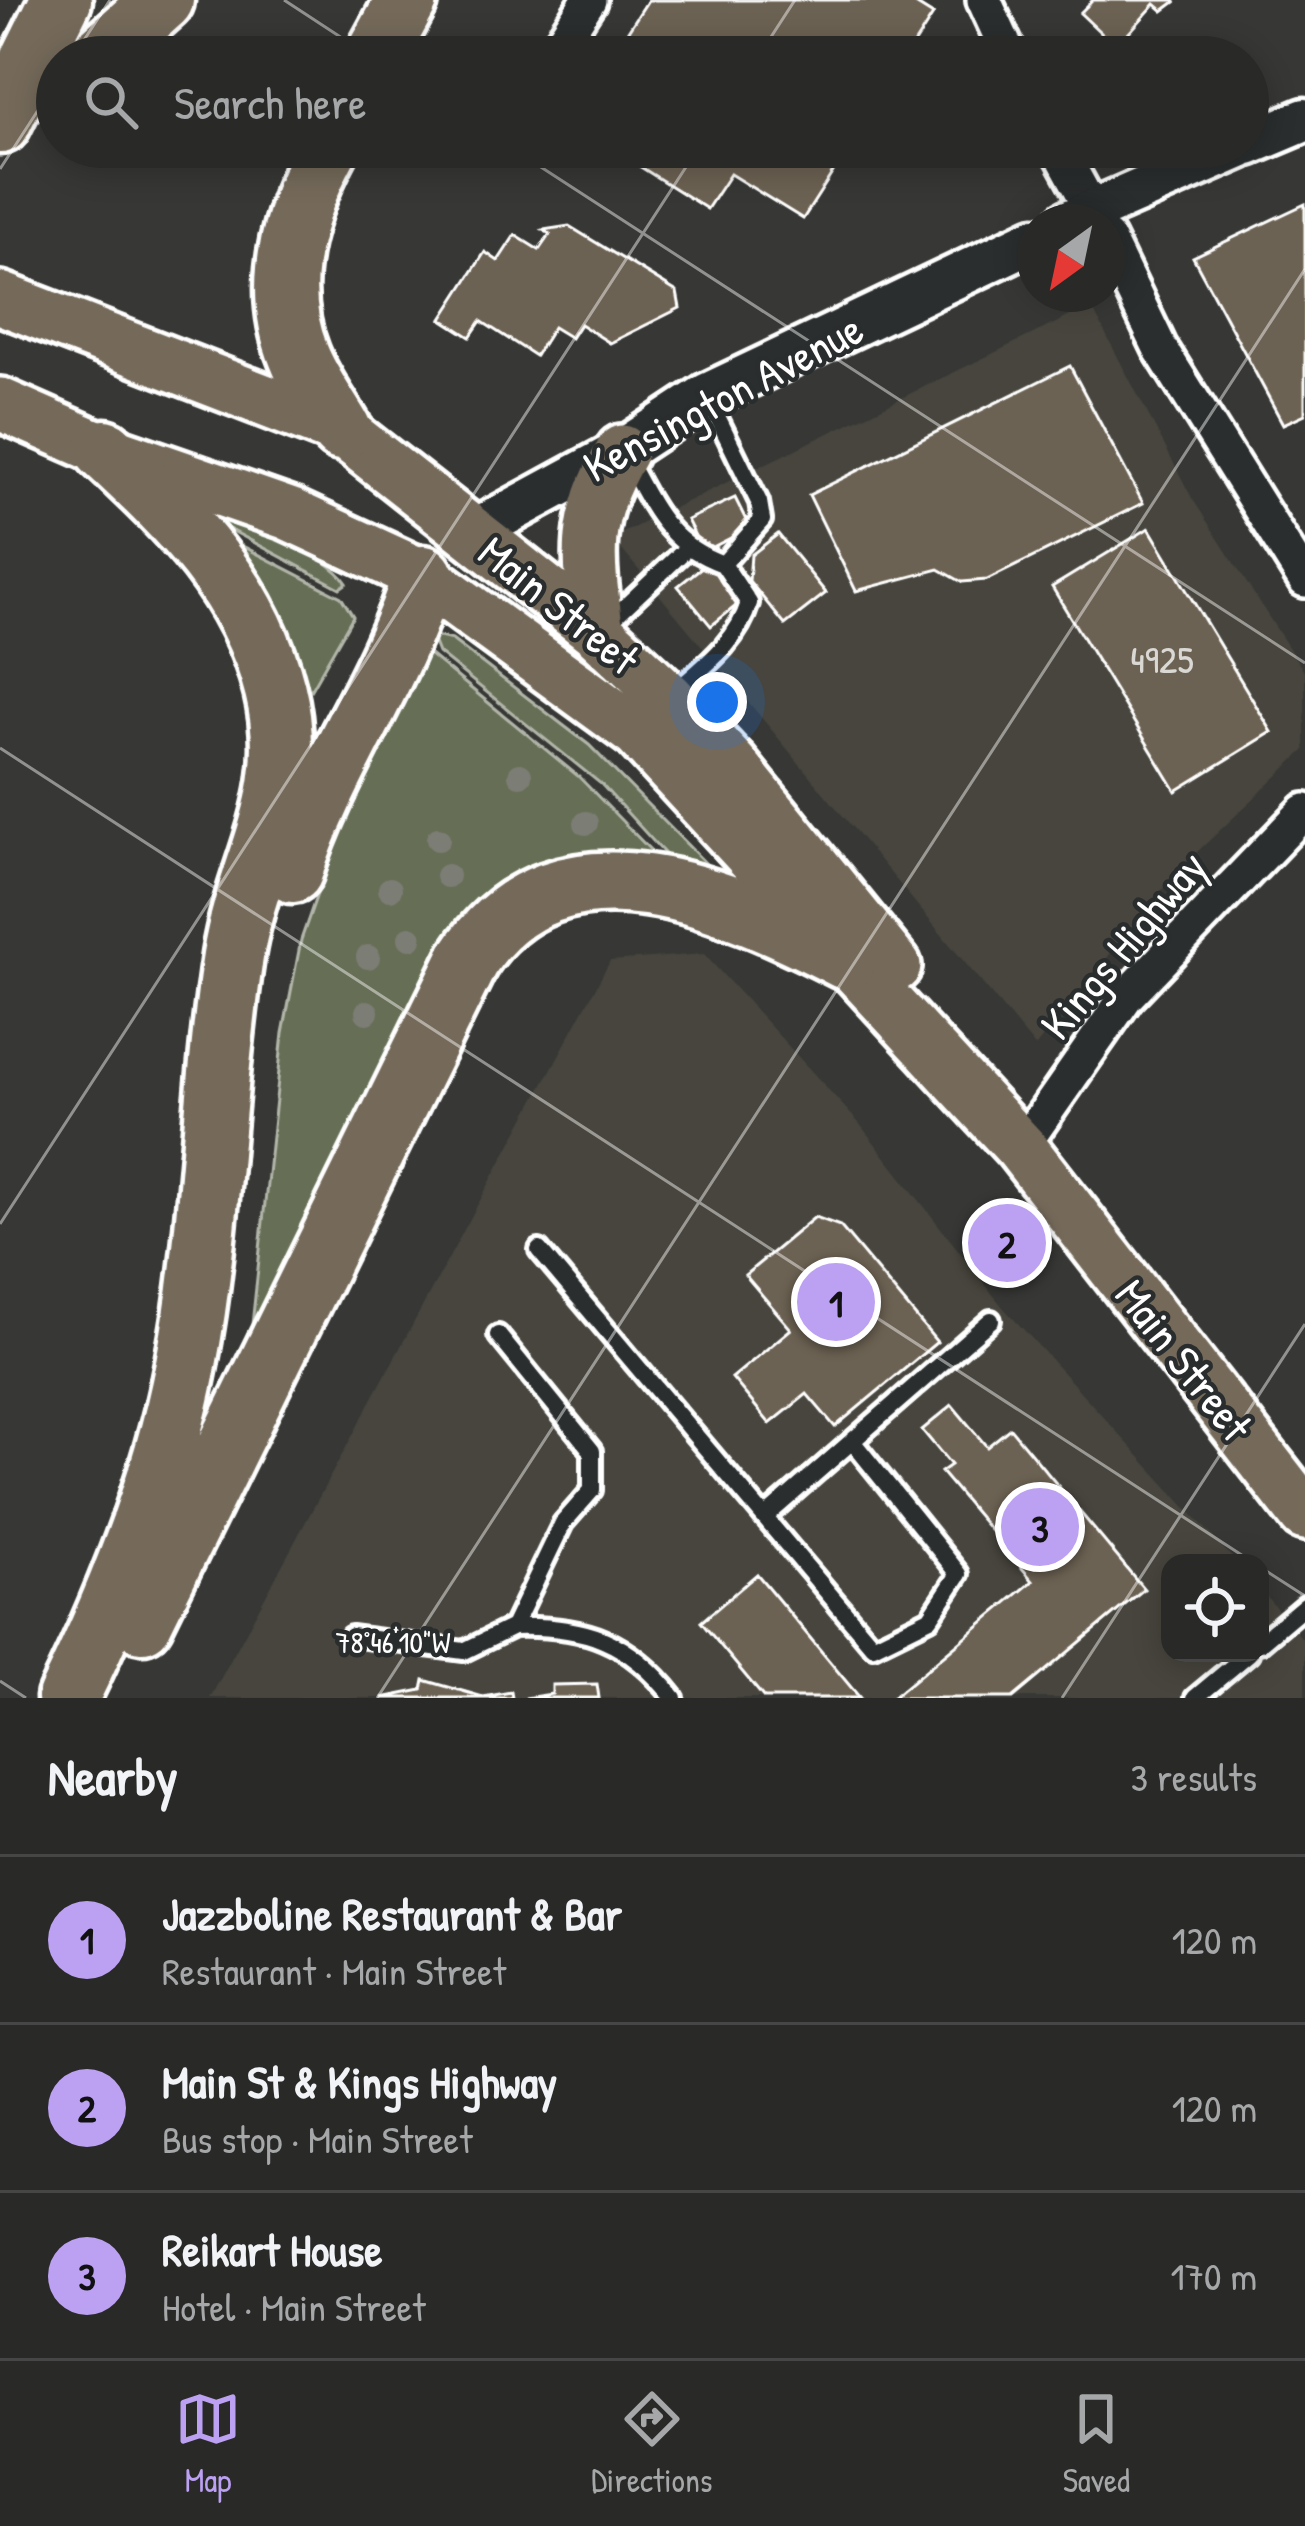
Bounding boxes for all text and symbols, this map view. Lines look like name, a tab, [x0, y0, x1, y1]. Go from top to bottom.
search box	[36, 36, 1269, 168]
icon: search	[78, 69, 144, 135]
text: Search here	[174, 72, 366, 133]
north arrow	[1017, 204, 1125, 312]
street label: Kensington Avenue	[572, 297, 873, 496]
street label: Main Street	[466, 521, 653, 688]
house number: 4925	[1130, 632, 1194, 685]
your location	[687, 672, 747, 732]
street label: Kings Highway	[1026, 837, 1220, 1052]
pin: 2	[968, 1198, 1046, 1288]
pin: 1	[797, 1257, 875, 1347]
street label: Main Street	[1102, 1266, 1267, 1454]
pin: 3	[1001, 1482, 1079, 1572]
map controls	[1161, 1554, 1269, 1662]
button: locate	[1161, 1554, 1269, 1662]
text: 78°46'10"W	[336, 1622, 451, 1662]
text: Nearby	[48, 1742, 178, 1811]
text: 3 results	[1131, 1750, 1257, 1803]
text: Jazzboline Restaurant & Bar	[162, 1883, 622, 1944]
text: 1	[80, 1913, 94, 1966]
text: 120 m	[1172, 1913, 1257, 1966]
text: Restaurant · Main Street	[162, 1944, 506, 1997]
text: Main St & Kings Highway	[162, 2051, 557, 2112]
text: 2	[78, 2081, 96, 2134]
text: 120 m	[1172, 2081, 1257, 2134]
text: Bus stop · Main Street	[162, 2112, 473, 2165]
text: Reikart House	[162, 2219, 382, 2280]
text: 3	[78, 2249, 96, 2302]
text: 170 m	[1171, 2249, 1257, 2302]
text: Hotel · Main Street	[162, 2280, 426, 2333]
tab: Map	[175, 2386, 241, 2502]
tab: Directions	[591, 2386, 713, 2502]
tab: Saved	[1063, 2386, 1130, 2502]

